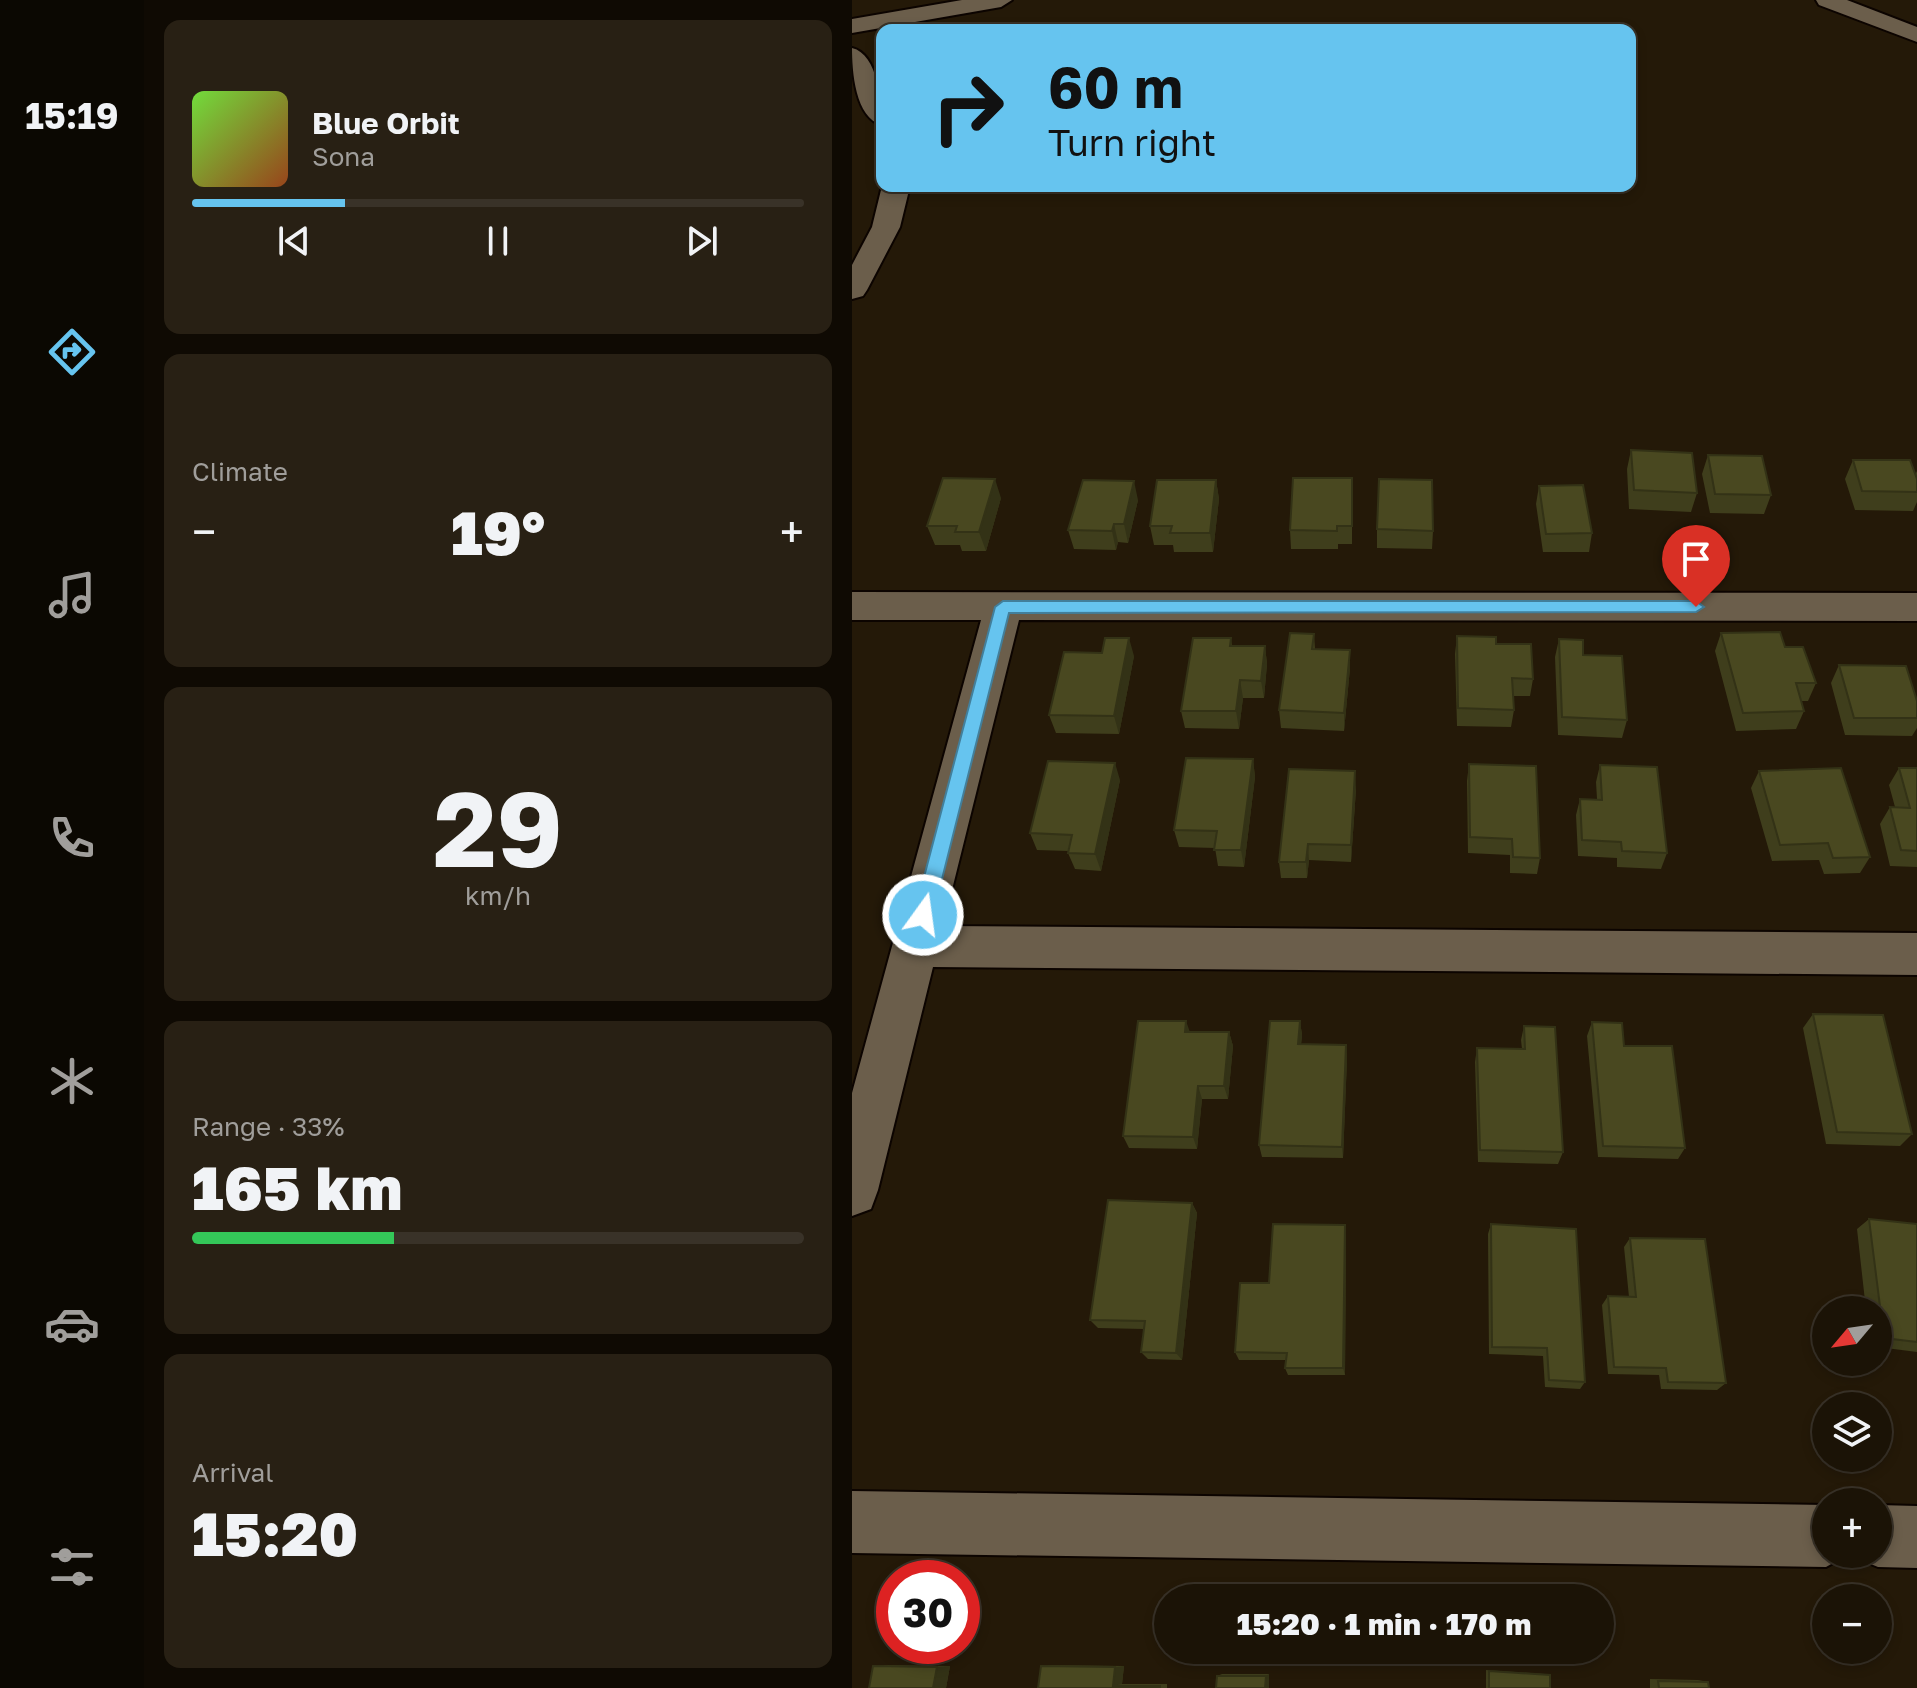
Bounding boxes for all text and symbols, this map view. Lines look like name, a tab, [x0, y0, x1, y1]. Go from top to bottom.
text: 60 m	[1048, 53, 1183, 120]
icon: right	[916, 56, 1020, 160]
text: 15:19	[25, 94, 119, 137]
text: Blue Orbit	[312, 105, 460, 141]
text: Turn right	[1048, 121, 1216, 164]
text: Sona	[312, 141, 375, 172]
icon: previous	[272, 219, 316, 263]
icon: pause	[476, 219, 520, 263]
icon: next	[680, 219, 724, 263]
icon: directions	[44, 324, 100, 380]
text: Climate	[192, 456, 288, 487]
text: 19°	[451, 496, 545, 568]
text: −	[192, 505, 216, 558]
text: +	[780, 505, 804, 558]
pin	[1662, 525, 1730, 607]
icon: arrive	[1674, 537, 1718, 581]
icon: music	[44, 567, 100, 623]
text: 29	[433, 765, 563, 890]
icon: phone	[44, 810, 100, 866]
position arrow	[881, 873, 965, 957]
text: km/h	[465, 880, 531, 911]
icon: climate	[44, 1053, 100, 1109]
text: Range · 33%	[192, 1111, 344, 1142]
text: 165 km	[192, 1151, 402, 1223]
icon: car	[44, 1296, 100, 1352]
north arrow	[1812, 1296, 1892, 1376]
map controls	[1812, 1296, 1892, 1664]
button: layers	[1812, 1392, 1892, 1472]
text: Arrival	[192, 1457, 273, 1488]
button: +	[1812, 1488, 1892, 1568]
text: 15:20	[192, 1497, 358, 1569]
icon: filters	[44, 1539, 100, 1595]
speed limit sign: 30	[876, 1560, 980, 1664]
button: −	[1812, 1584, 1892, 1664]
text: 15:20 · 1 min · 170 m	[1237, 1606, 1531, 1642]

